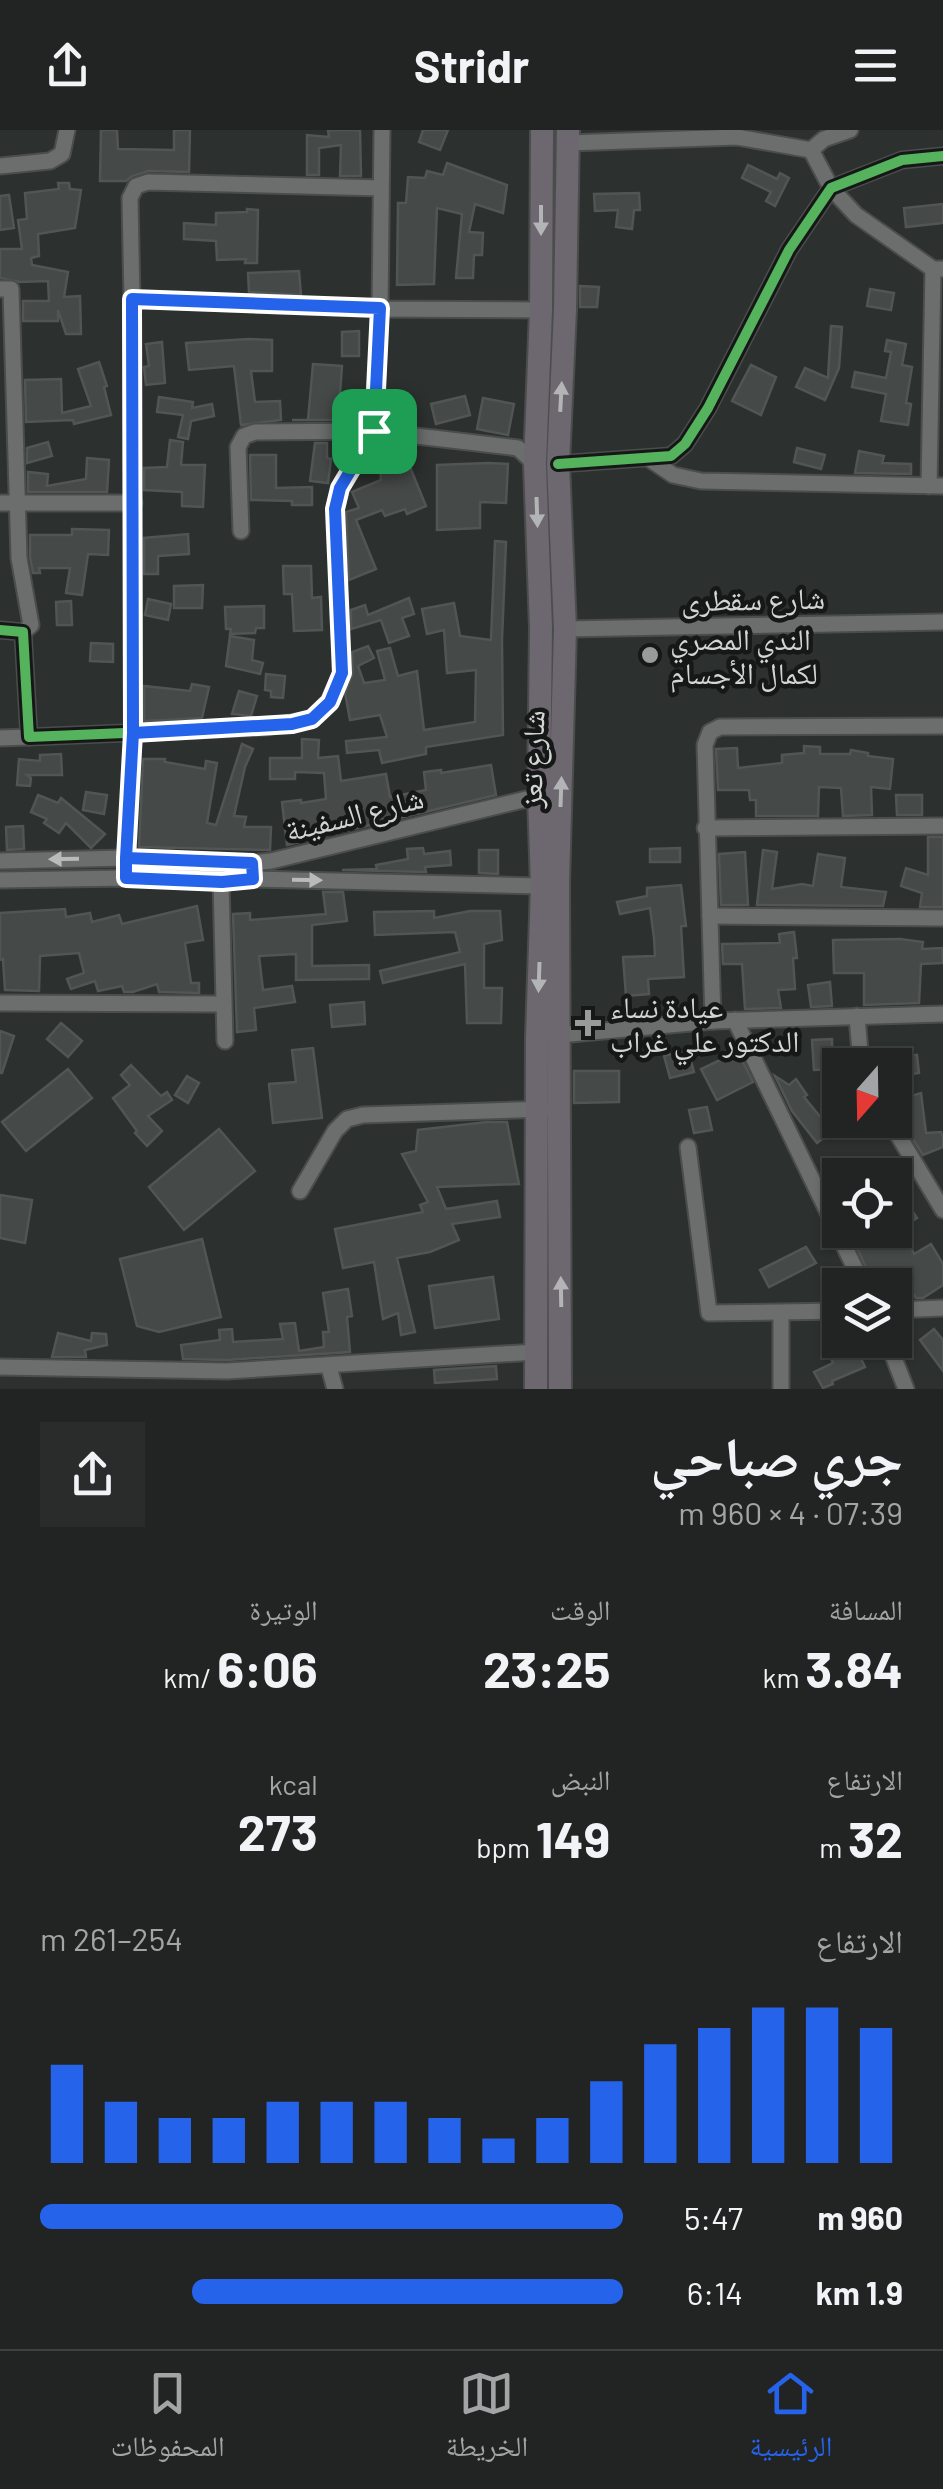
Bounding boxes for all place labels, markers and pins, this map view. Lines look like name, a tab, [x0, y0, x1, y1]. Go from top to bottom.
pin	[332, 389, 417, 474]
place label: الندي المصري لكمال الأجسام	[670, 620, 818, 693]
marker: الندي المصري لكمال الأجسام	[639, 644, 661, 666]
place label: عيادة نساء الدكتور علي غراب	[610, 988, 799, 1066]
marker: عيادة نساء الدكتور علي غراب	[575, 1010, 601, 1036]

